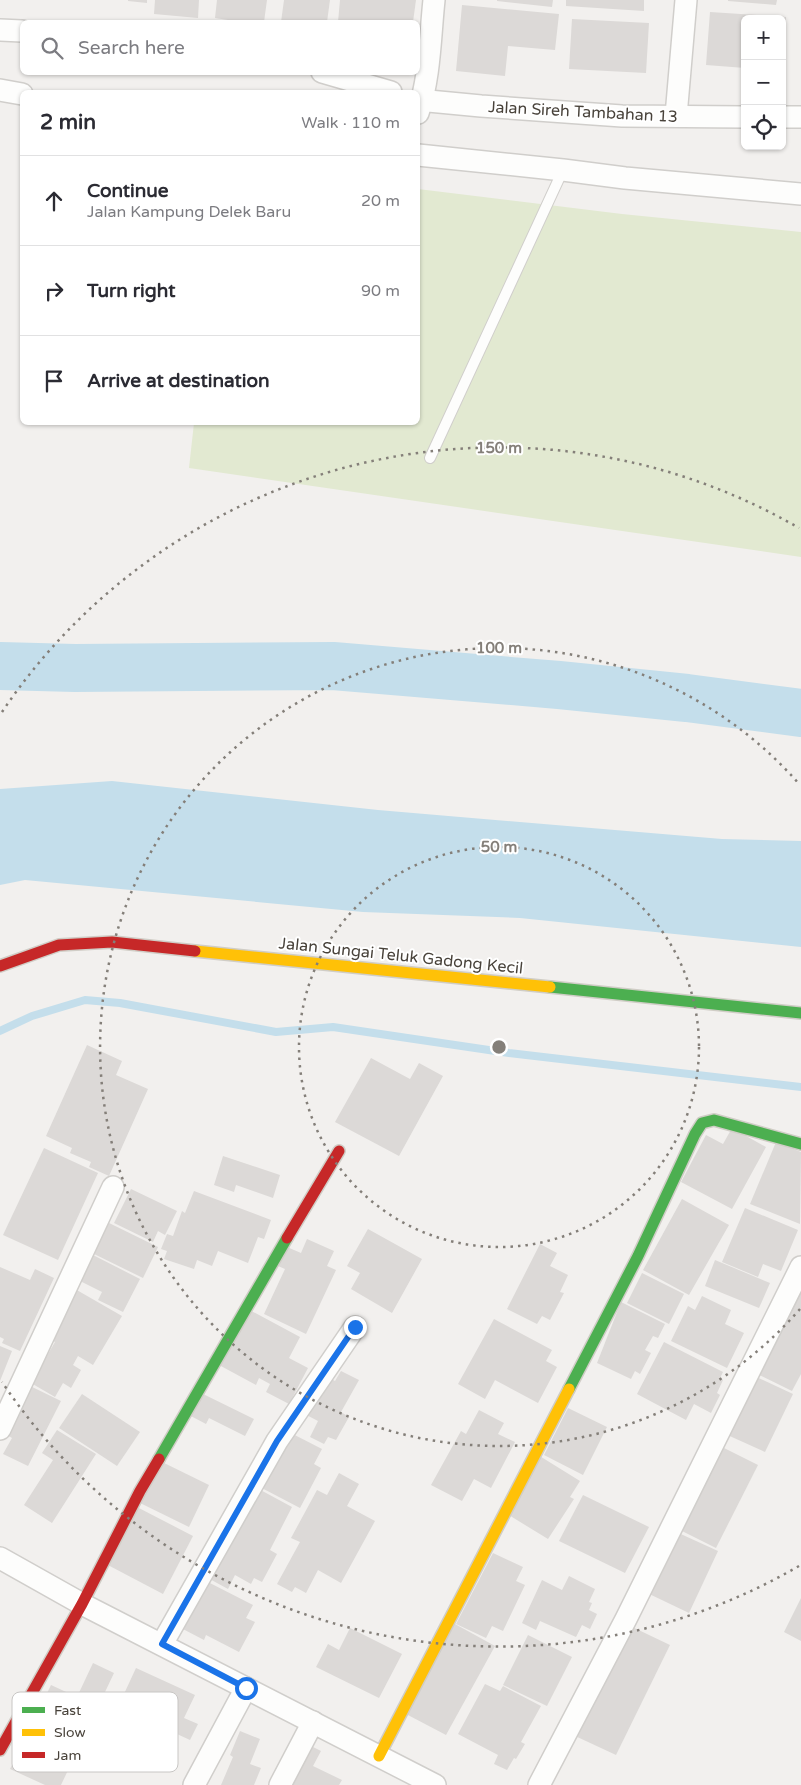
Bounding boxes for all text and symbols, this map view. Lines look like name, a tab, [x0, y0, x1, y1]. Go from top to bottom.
map controls	[741, 15, 786, 150]
button: +	[741, 15, 786, 60]
search box	[20, 20, 420, 75]
icon: search	[38, 34, 66, 62]
text: Search here	[78, 37, 185, 59]
button: −	[741, 60, 786, 105]
street label: Jalan Sireh Tambahan 13	[488, 97, 678, 127]
button: locate	[741, 105, 786, 150]
text: 2 min	[40, 110, 96, 135]
text: Walk · 110 m	[301, 113, 400, 133]
text: Continue	[87, 180, 169, 202]
icon: ahead	[40, 187, 68, 215]
text: 20 m	[361, 191, 400, 211]
text: Jalan Kampung Delek Baru	[87, 202, 291, 222]
icon: right	[40, 277, 68, 305]
text: Turn right	[87, 280, 175, 302]
text: 90 m	[361, 281, 400, 301]
icon: arrive	[40, 367, 68, 395]
text: Arrive at destination	[87, 370, 270, 392]
text: 150 m	[476, 439, 522, 457]
text: 100 m	[476, 639, 522, 657]
text: 50 m	[481, 838, 517, 856]
street label: Jalan Sungai Teluk Gadong Kecil	[278, 933, 524, 979]
centre of rings	[490, 1038, 508, 1056]
route end	[344, 1316, 367, 1339]
route start	[235, 1677, 258, 1700]
legend	[12, 1692, 178, 1772]
text: Fast	[54, 1702, 82, 1719]
text: Slow	[54, 1724, 86, 1741]
text: Jam	[54, 1747, 81, 1764]

